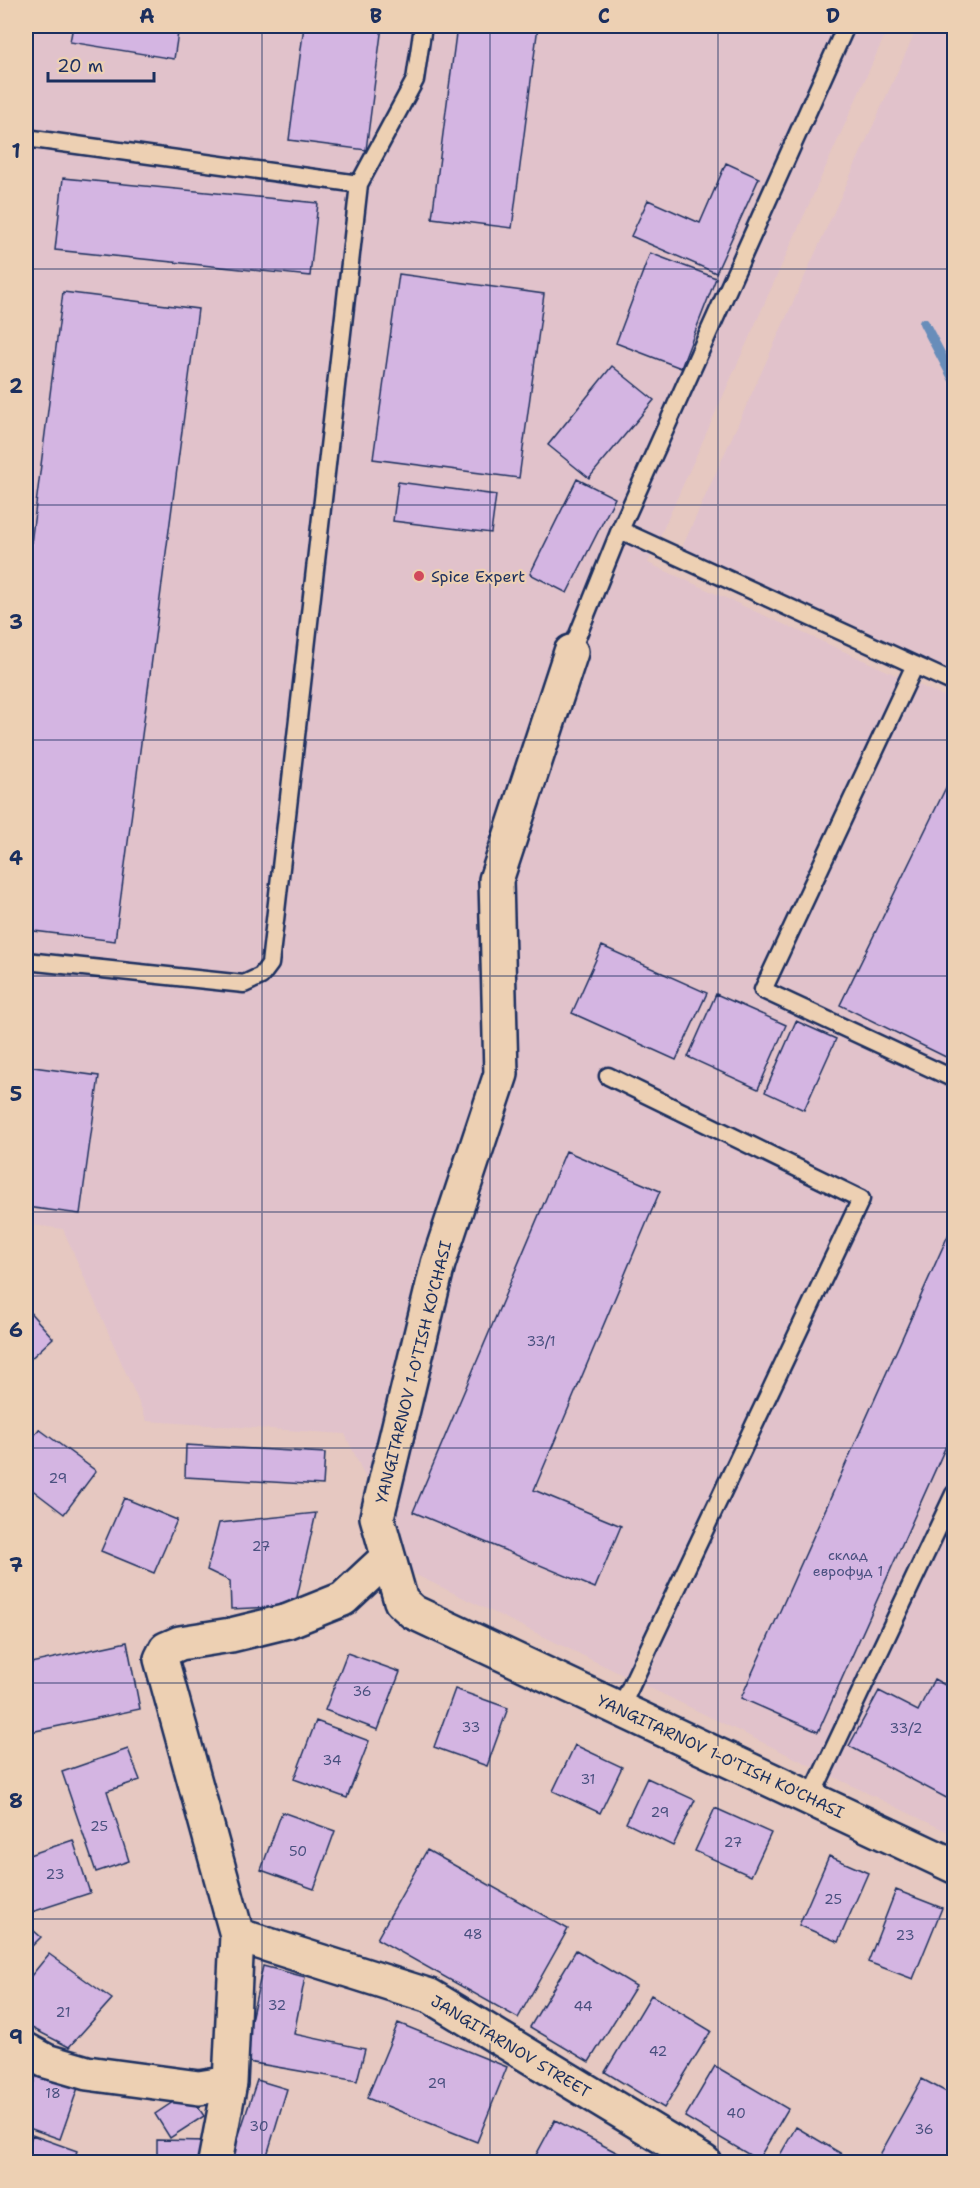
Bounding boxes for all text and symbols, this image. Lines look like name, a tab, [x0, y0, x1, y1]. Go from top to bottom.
text: A	[139, 3, 155, 29]
text: B	[370, 3, 382, 29]
text: C	[598, 3, 610, 29]
text: D	[826, 3, 840, 29]
scale bar	[48, 45, 154, 83]
text: 20 m	[57, 54, 103, 78]
text: 1	[11, 138, 21, 164]
text: 2	[9, 373, 23, 399]
place label: Spice Expert	[431, 566, 525, 587]
marker: Spice Expert	[412, 569, 426, 583]
text: 3	[9, 609, 23, 635]
text: 4	[9, 845, 23, 871]
text: 5	[10, 1081, 22, 1107]
street label: YANGITARNOV 1-O'TISH KO'CHASI	[371, 1238, 456, 1506]
text: 6	[9, 1317, 23, 1343]
house number: 33/1	[526, 1332, 556, 1350]
house number: 29	[49, 1469, 67, 1487]
house number: 27	[252, 1537, 270, 1555]
house number: склад еврофуд 1	[813, 1546, 883, 1580]
text: 7	[9, 1552, 23, 1578]
house number: 36	[352, 1682, 372, 1700]
street label: YANGITARNOV 1-O'TISH KO'CHASI	[594, 1690, 848, 1823]
house number: 33	[462, 1718, 480, 1736]
house number: 33/2	[890, 1719, 922, 1737]
house number: 34	[322, 1751, 342, 1769]
house number: 31	[581, 1770, 595, 1788]
text: 8	[9, 1788, 23, 1814]
house number: 29	[651, 1803, 669, 1821]
house number: 25	[90, 1817, 108, 1835]
house number: 27	[724, 1833, 742, 1851]
house number: 50	[289, 1842, 307, 1860]
house number: 23	[46, 1865, 64, 1883]
house number: 25	[824, 1890, 842, 1908]
house number: 48	[463, 1925, 483, 1943]
house number: 23	[896, 1926, 914, 1944]
street label: JANGITARNOV STREET	[427, 1990, 595, 2103]
house number: 32	[268, 1996, 286, 2014]
house number: 44	[573, 1997, 593, 2015]
house number: 21	[56, 2003, 70, 2021]
text: 9	[9, 2024, 23, 2050]
house number: 42	[649, 2042, 667, 2060]
house number: 29	[428, 2074, 446, 2092]
house number: 18	[45, 2084, 61, 2102]
house number: 40	[726, 2104, 746, 2122]
house number: 30	[249, 2117, 269, 2135]
house number: 36	[914, 2120, 934, 2138]

